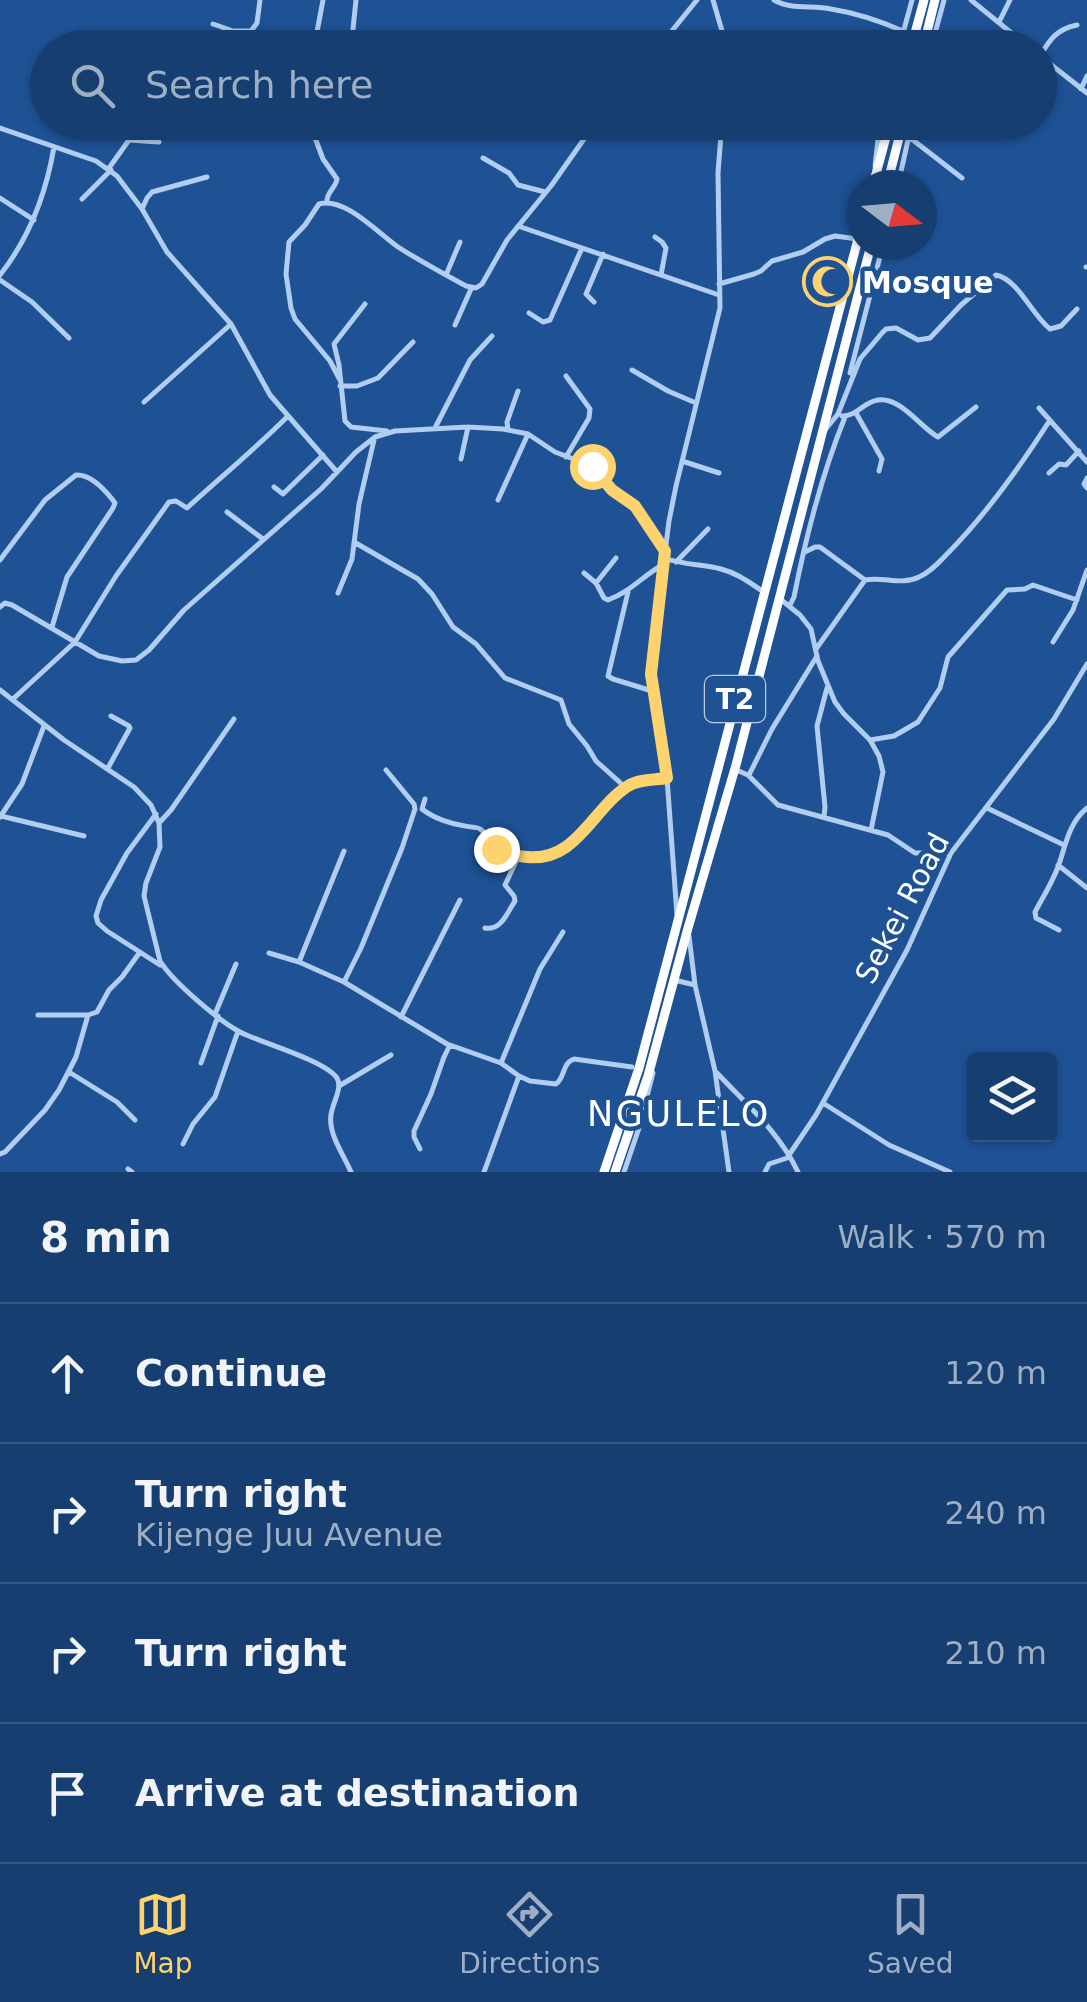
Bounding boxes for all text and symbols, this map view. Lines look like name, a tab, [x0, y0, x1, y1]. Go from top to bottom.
search box	[30, 30, 1057, 140]
icon: search	[65, 58, 120, 113]
text: Search here	[145, 63, 373, 107]
north arrow	[847, 170, 937, 260]
mosque icon: Mosque	[801, 256, 853, 308]
place label: Mosque	[862, 265, 994, 300]
route start	[570, 444, 616, 490]
road number: T2	[705, 676, 765, 722]
route end	[474, 827, 520, 873]
street label: Sekei Road	[848, 827, 956, 989]
map controls	[967, 1052, 1057, 1142]
button: layers	[967, 1052, 1057, 1142]
district label: NGULELO	[587, 1094, 771, 1134]
text: 8 min	[40, 1213, 172, 1262]
text: Walk · 570 m	[837, 1218, 1047, 1256]
icon: ahead	[40, 1346, 95, 1401]
text: Continue	[135, 1351, 327, 1395]
text: 120 m	[945, 1354, 1047, 1392]
text: Turn right	[135, 1472, 347, 1516]
icon: right	[40, 1486, 95, 1541]
text: 240 m	[945, 1494, 1047, 1532]
text: Kijenge Juu Avenue	[135, 1516, 443, 1554]
icon: right	[40, 1626, 95, 1681]
text: Turn right	[135, 1631, 347, 1675]
text: 210 m	[945, 1634, 1047, 1672]
icon: arrive	[40, 1766, 95, 1821]
text: Arrive at destination	[135, 1771, 580, 1815]
tab: Map	[133, 1887, 192, 1980]
tab: Directions	[459, 1887, 600, 1980]
tab: Saved	[867, 1887, 954, 1980]

